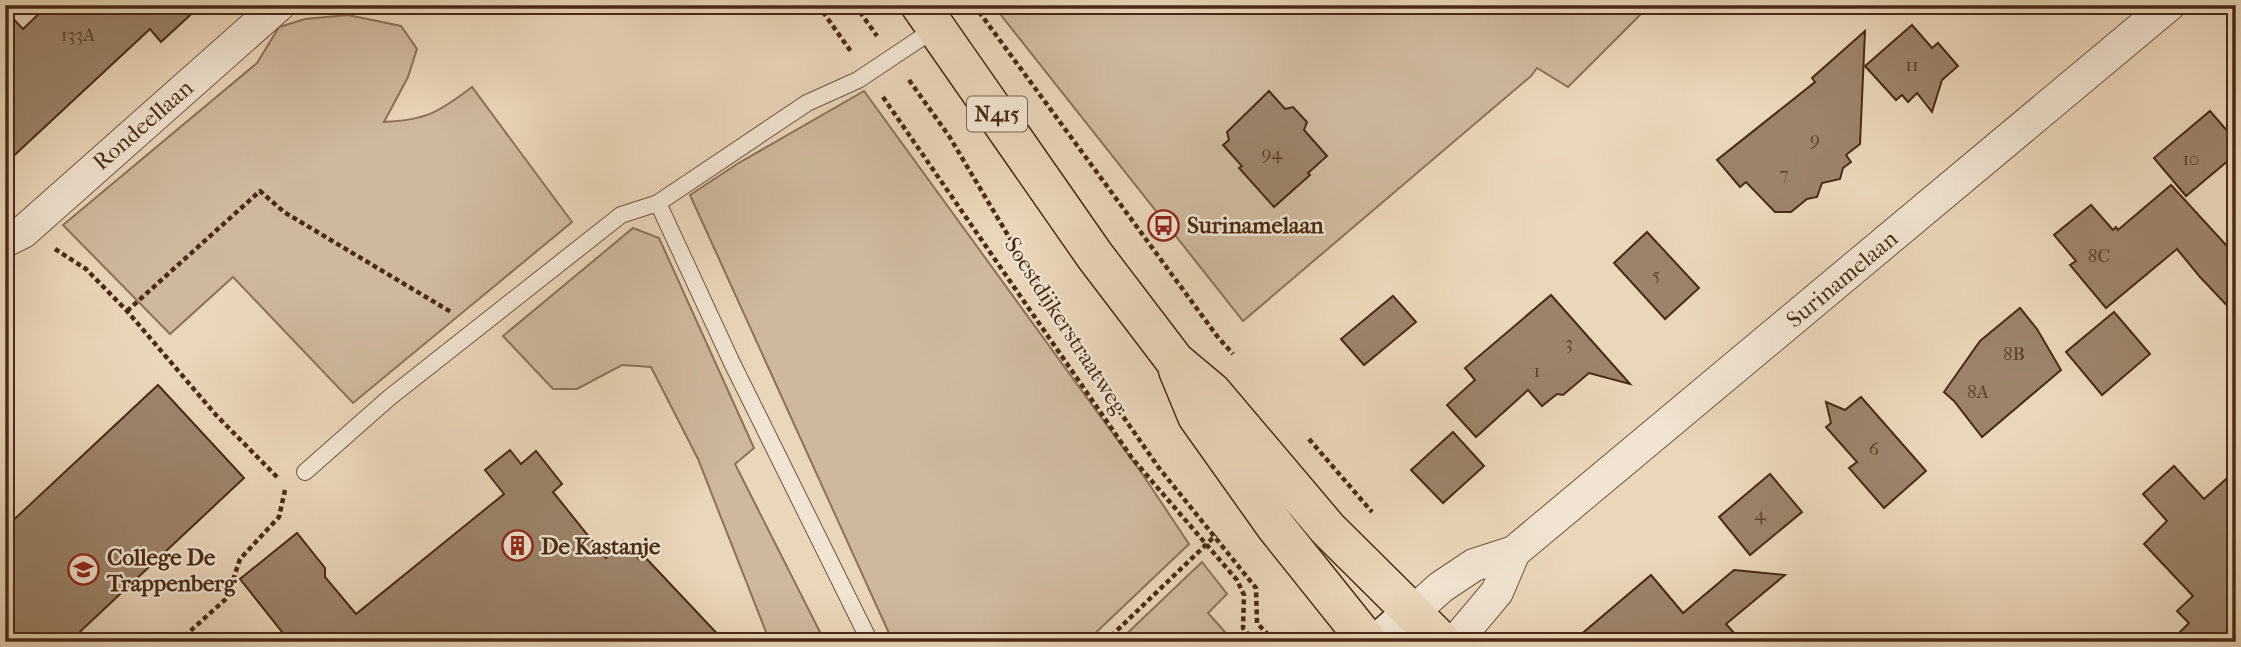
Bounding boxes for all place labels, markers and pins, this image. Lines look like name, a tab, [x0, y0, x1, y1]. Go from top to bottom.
bus stop icon: Surinamelaan	[1147, 208, 1181, 242]
place label: Surinamelaan	[1187, 212, 1324, 239]
building icon: De Kastanje	[501, 529, 535, 563]
place label: De Kastanje	[541, 533, 661, 560]
place label: College De Trappenberg	[106, 544, 237, 597]
school or university icon: College De Trappenberg	[67, 553, 101, 587]

